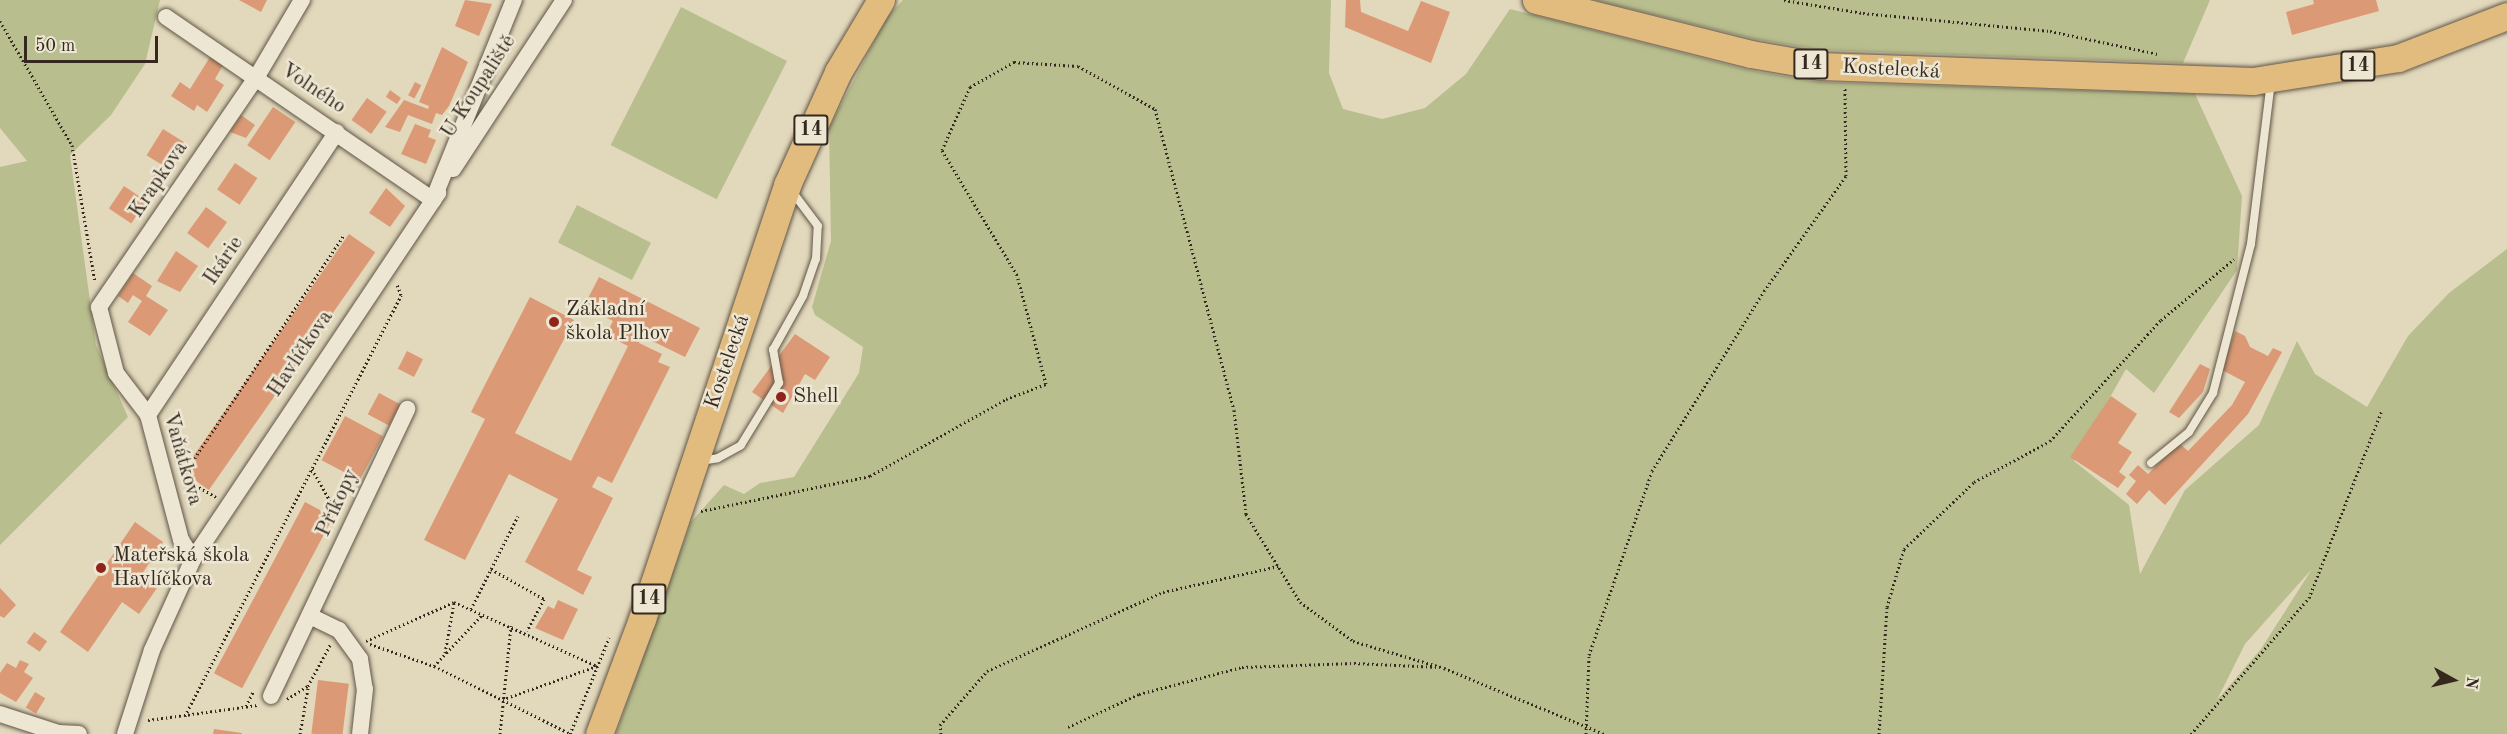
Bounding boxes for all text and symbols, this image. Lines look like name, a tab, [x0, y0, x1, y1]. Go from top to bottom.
scale bar	[27, 24, 160, 62]
street label: U Koupaliště	[436, 30, 522, 144]
text: 50 m	[35, 37, 75, 55]
road number: 14	[1793, 47, 1829, 81]
road number: 14	[2340, 49, 2376, 83]
street label: Kostelecká	[1841, 55, 1941, 85]
street label: Volného	[276, 58, 350, 120]
road number: 14	[793, 113, 829, 147]
street label: Krapkova	[124, 137, 194, 223]
street label: Ikárie	[199, 232, 249, 290]
place label: Základní škola Plhov	[566, 297, 670, 347]
street label: Havlíčkova	[263, 306, 339, 402]
street label: Kostelecká	[700, 311, 756, 413]
marker: Základní škola Plhov	[547, 315, 561, 329]
place label: Shell	[793, 384, 838, 410]
marker: Shell	[774, 390, 788, 404]
street label: Vaňátkova	[157, 410, 207, 508]
street label: Příkopy	[311, 465, 365, 541]
place label: Mateřská škola Havlíčkova	[113, 543, 249, 593]
marker: Mateřská škola Havlíčkova	[94, 561, 108, 575]
road number: 14	[631, 582, 667, 616]
north arrow	[2423, 650, 2483, 710]
text: N	[2462, 675, 2480, 690]

